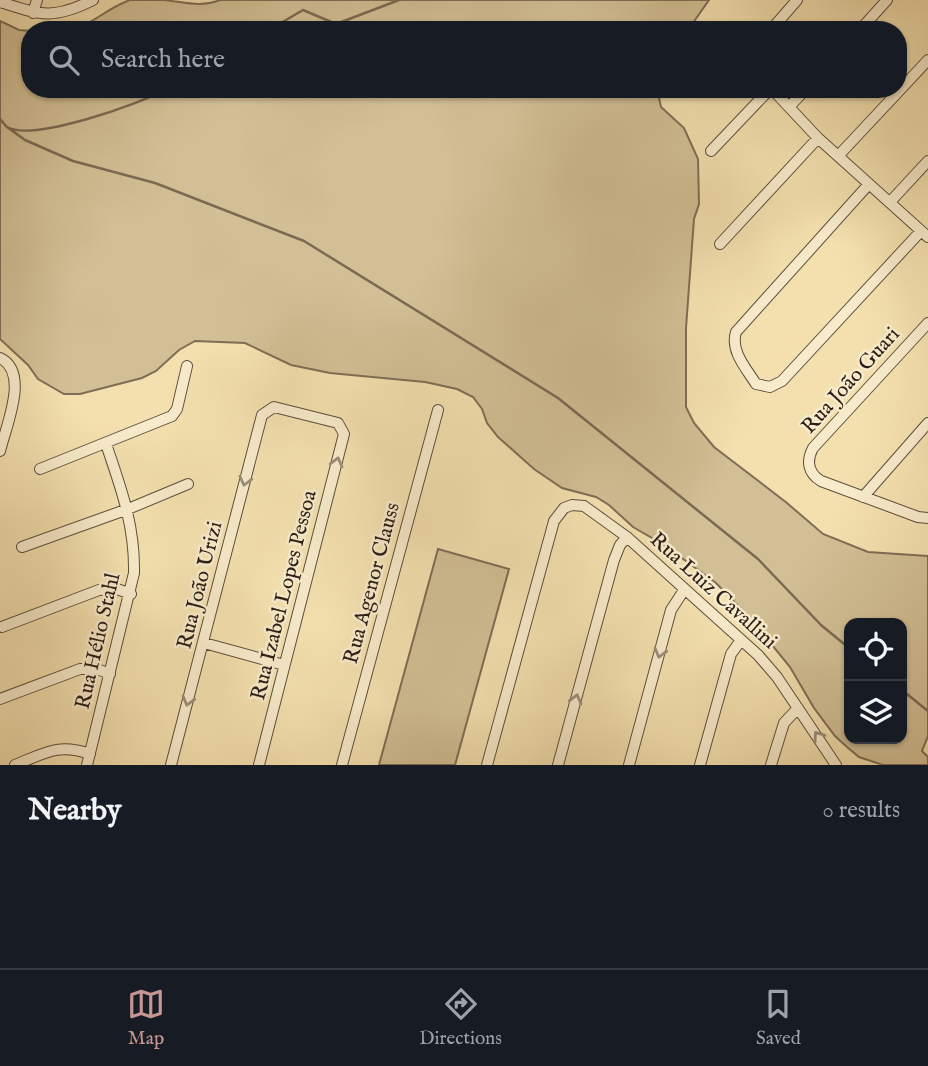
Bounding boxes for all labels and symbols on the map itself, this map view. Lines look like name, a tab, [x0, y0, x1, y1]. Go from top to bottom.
street label: Rua João Guari	[796, 322, 906, 440]
one-way arrow	[329, 456, 343, 468]
one-way arrow	[239, 475, 253, 487]
street label: Rua Izabel Lopes Pessoa	[245, 487, 324, 703]
street label: Rua Agenor Clauss	[338, 500, 407, 667]
street label: Rua João Urizi	[172, 519, 229, 652]
street label: Rua Luiz Cavallini	[644, 527, 782, 655]
street label: Rua Hélio Stahl	[70, 570, 127, 712]
one-way arrow	[653, 647, 668, 659]
one-way arrow	[568, 693, 582, 705]
one-way arrow	[182, 695, 196, 707]
one-way arrow	[814, 731, 826, 744]

